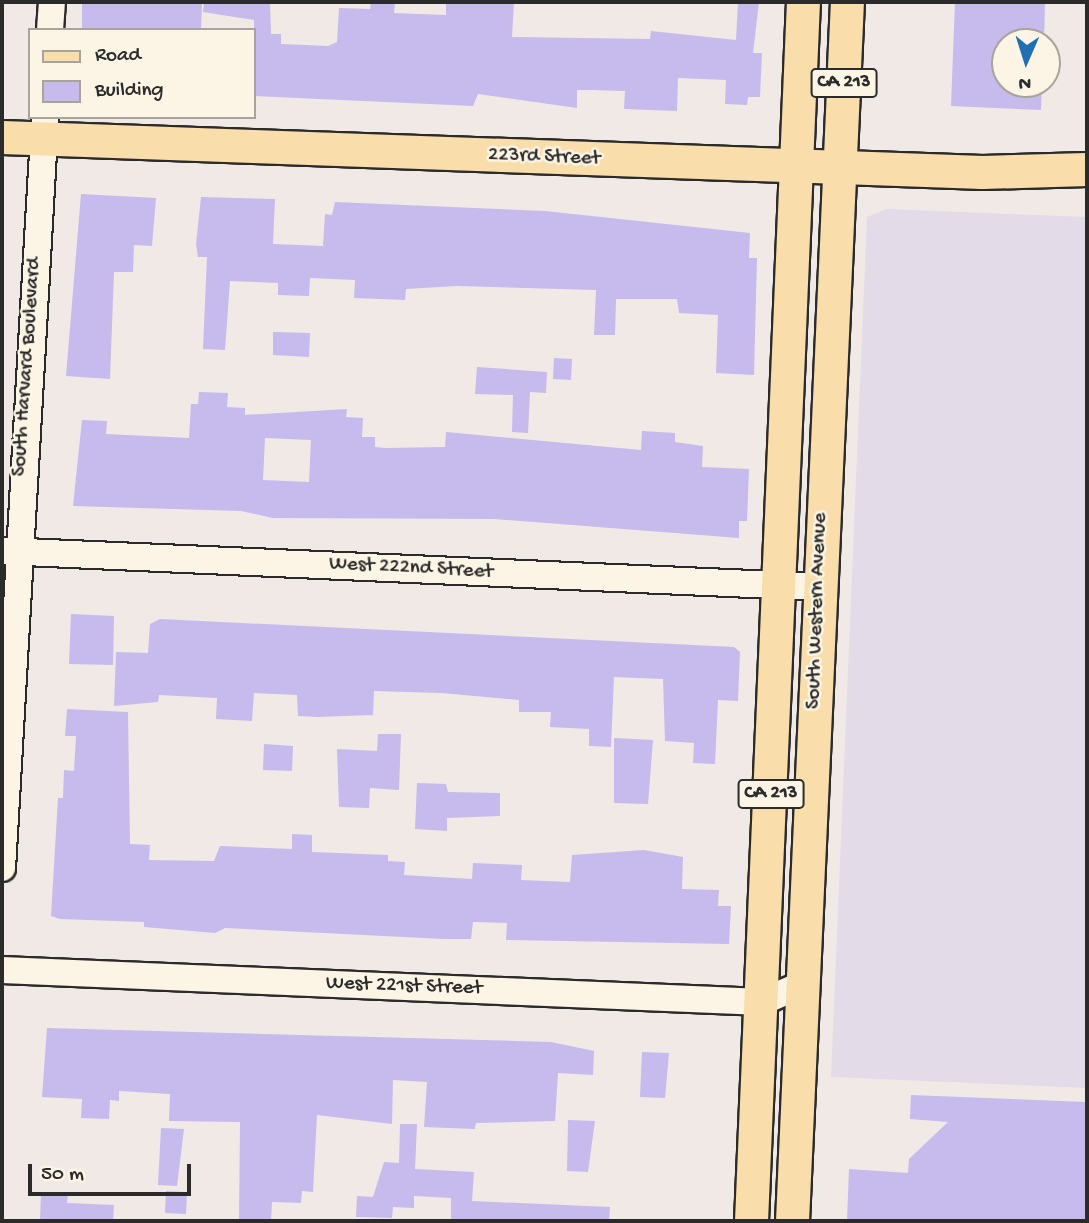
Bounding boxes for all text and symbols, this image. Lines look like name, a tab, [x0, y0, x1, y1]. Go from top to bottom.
legend	[28, 28, 256, 119]
north arrow	[991, 28, 1061, 98]
text: Road	[95, 44, 141, 69]
road number: CA 213	[809, 68, 879, 99]
text: N	[1018, 71, 1032, 94]
text: Building	[95, 79, 164, 104]
street label: 223rd Street	[487, 143, 601, 173]
street label: South Harvard Boulevard	[8, 257, 48, 477]
street label: South Western Avenue	[802, 512, 834, 710]
street label: West 222nd Street	[328, 552, 494, 586]
road number: CA 213	[736, 778, 806, 810]
street label: West 221st Street	[325, 972, 483, 1002]
scale bar	[32, 1150, 194, 1194]
text: 50 m	[41, 1163, 84, 1188]

